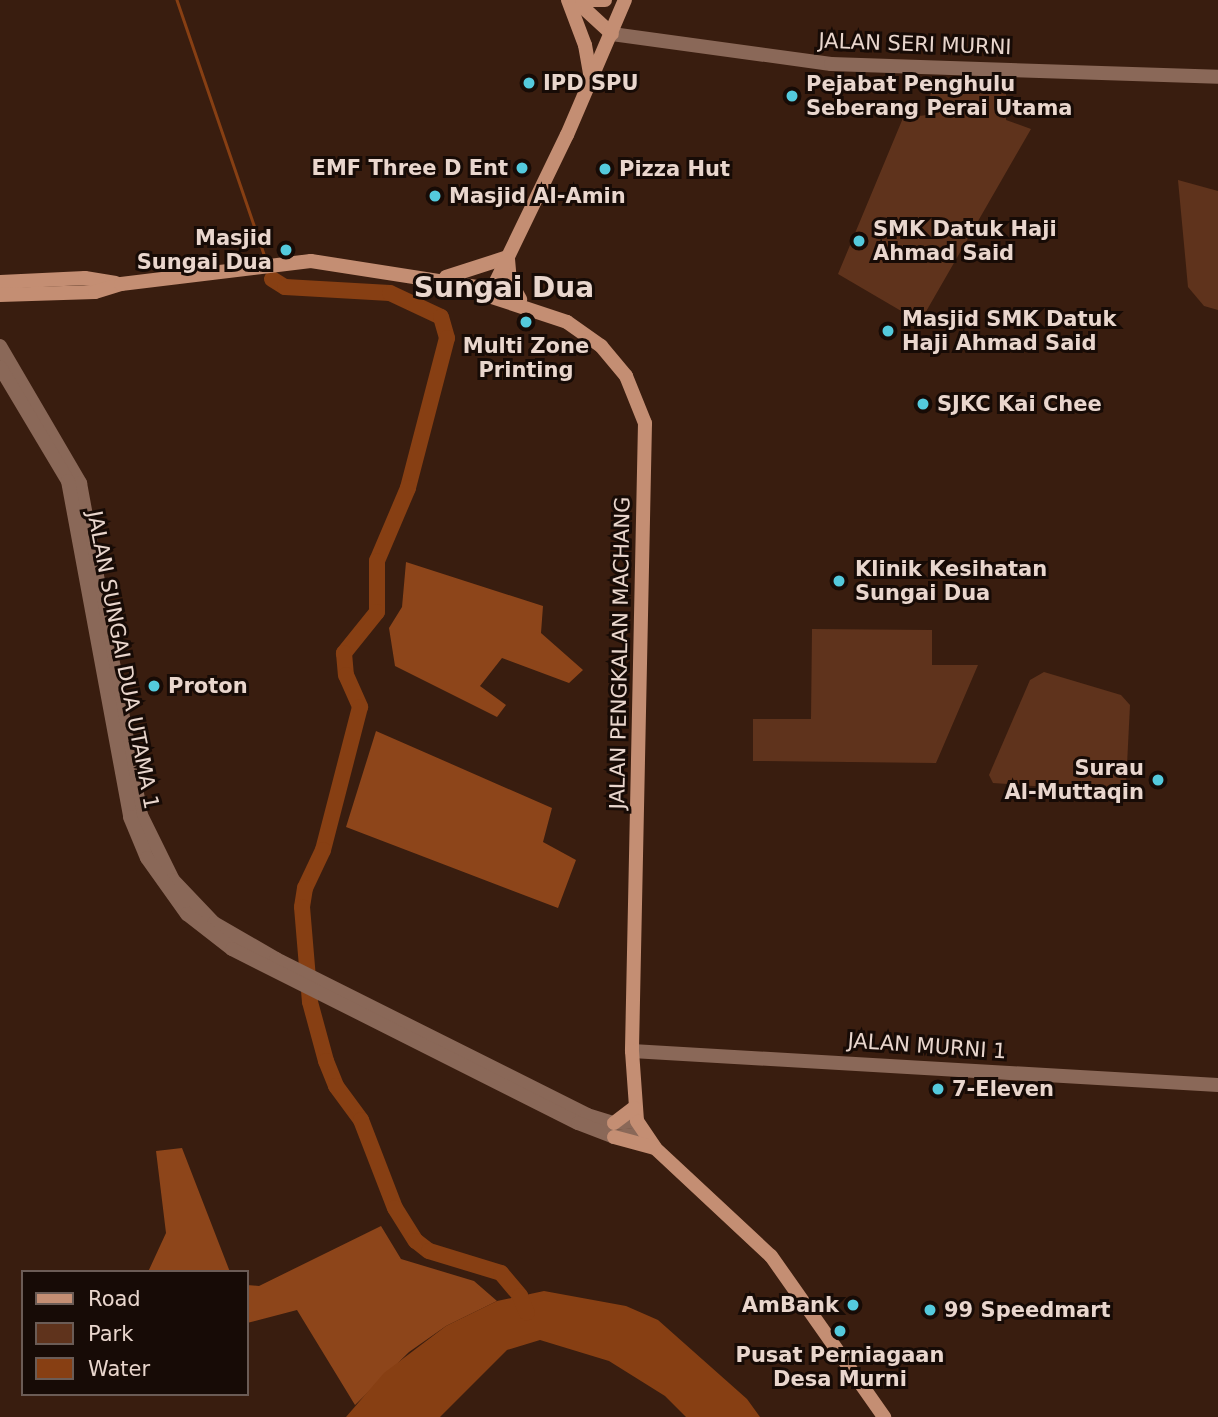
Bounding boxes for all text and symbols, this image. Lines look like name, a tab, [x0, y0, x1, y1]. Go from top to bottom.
street label: JALAN SERI MURNI	[818, 28, 1012, 60]
place label: IPD SPU	[543, 70, 639, 96]
place label: Pejabat Penghulu Seberang Perai Utama	[806, 71, 1072, 121]
marker: IPD SPU	[521, 75, 537, 91]
marker: Pejabat Penghulu Seberang Perai Utama	[784, 88, 800, 104]
place label: EMF Three D Ent	[312, 155, 508, 181]
place label: Pizza Hut	[619, 156, 730, 182]
marker: EMF Three D Ent	[514, 160, 530, 176]
marker: Pizza Hut	[597, 161, 613, 177]
place label: Masjid Al-Amin	[449, 183, 626, 209]
marker: Masjid Al-Amin	[427, 188, 443, 204]
place label: SMK Datuk Haji Ahmad Said	[873, 216, 1057, 266]
place label: Masjid Sungai Dua	[137, 225, 272, 275]
marker: SMK Datuk Haji Ahmad Said	[851, 233, 867, 249]
marker: Masjid Sungai Dua	[278, 242, 294, 258]
district label: Sungai Dua	[414, 271, 594, 305]
place label: Masjid SMK Datuk Haji Ahmad Said	[902, 306, 1116, 356]
marker: Multi Zone Printing	[518, 314, 534, 330]
marker: Masjid SMK Datuk Haji Ahmad Said	[880, 323, 896, 339]
place label: Multi Zone Printing	[463, 333, 589, 383]
place label: SJKC Kai Chee	[937, 391, 1102, 417]
marker: SJKC Kai Chee	[915, 396, 931, 412]
street label: JALAN PENGKALAN MACHANG	[605, 496, 635, 810]
street label: JALAN SUNGAI DUA UTAMA 1	[82, 509, 164, 811]
place label: Klinik Kesihatan Sungai Dua	[855, 556, 1047, 606]
marker: Klinik Kesihatan Sungai Dua	[829, 571, 849, 591]
place label: Proton	[168, 673, 248, 699]
marker: Proton	[146, 678, 162, 694]
place label: Surau Al-Muttaqin	[1005, 755, 1144, 805]
marker: Surau Al-Muttaqin	[1150, 772, 1166, 788]
street label: JALAN MURNI 1	[847, 1028, 1007, 1064]
place label: 7-Eleven	[952, 1076, 1054, 1102]
marker: 7-Eleven	[930, 1081, 946, 1097]
legend	[21, 1270, 248, 1396]
text: Road	[88, 1287, 141, 1311]
place label: AmBank	[742, 1292, 839, 1318]
marker: AmBank	[845, 1297, 861, 1313]
place label: 99 Speedmart	[944, 1297, 1111, 1323]
marker: 99 Speedmart	[922, 1302, 938, 1318]
text: Park	[88, 1322, 133, 1346]
marker: Pusat Perniagaan Desa Murni	[832, 1323, 848, 1339]
place label: Pusat Perniagaan Desa Murni	[736, 1342, 944, 1392]
text: Water	[88, 1357, 150, 1381]

